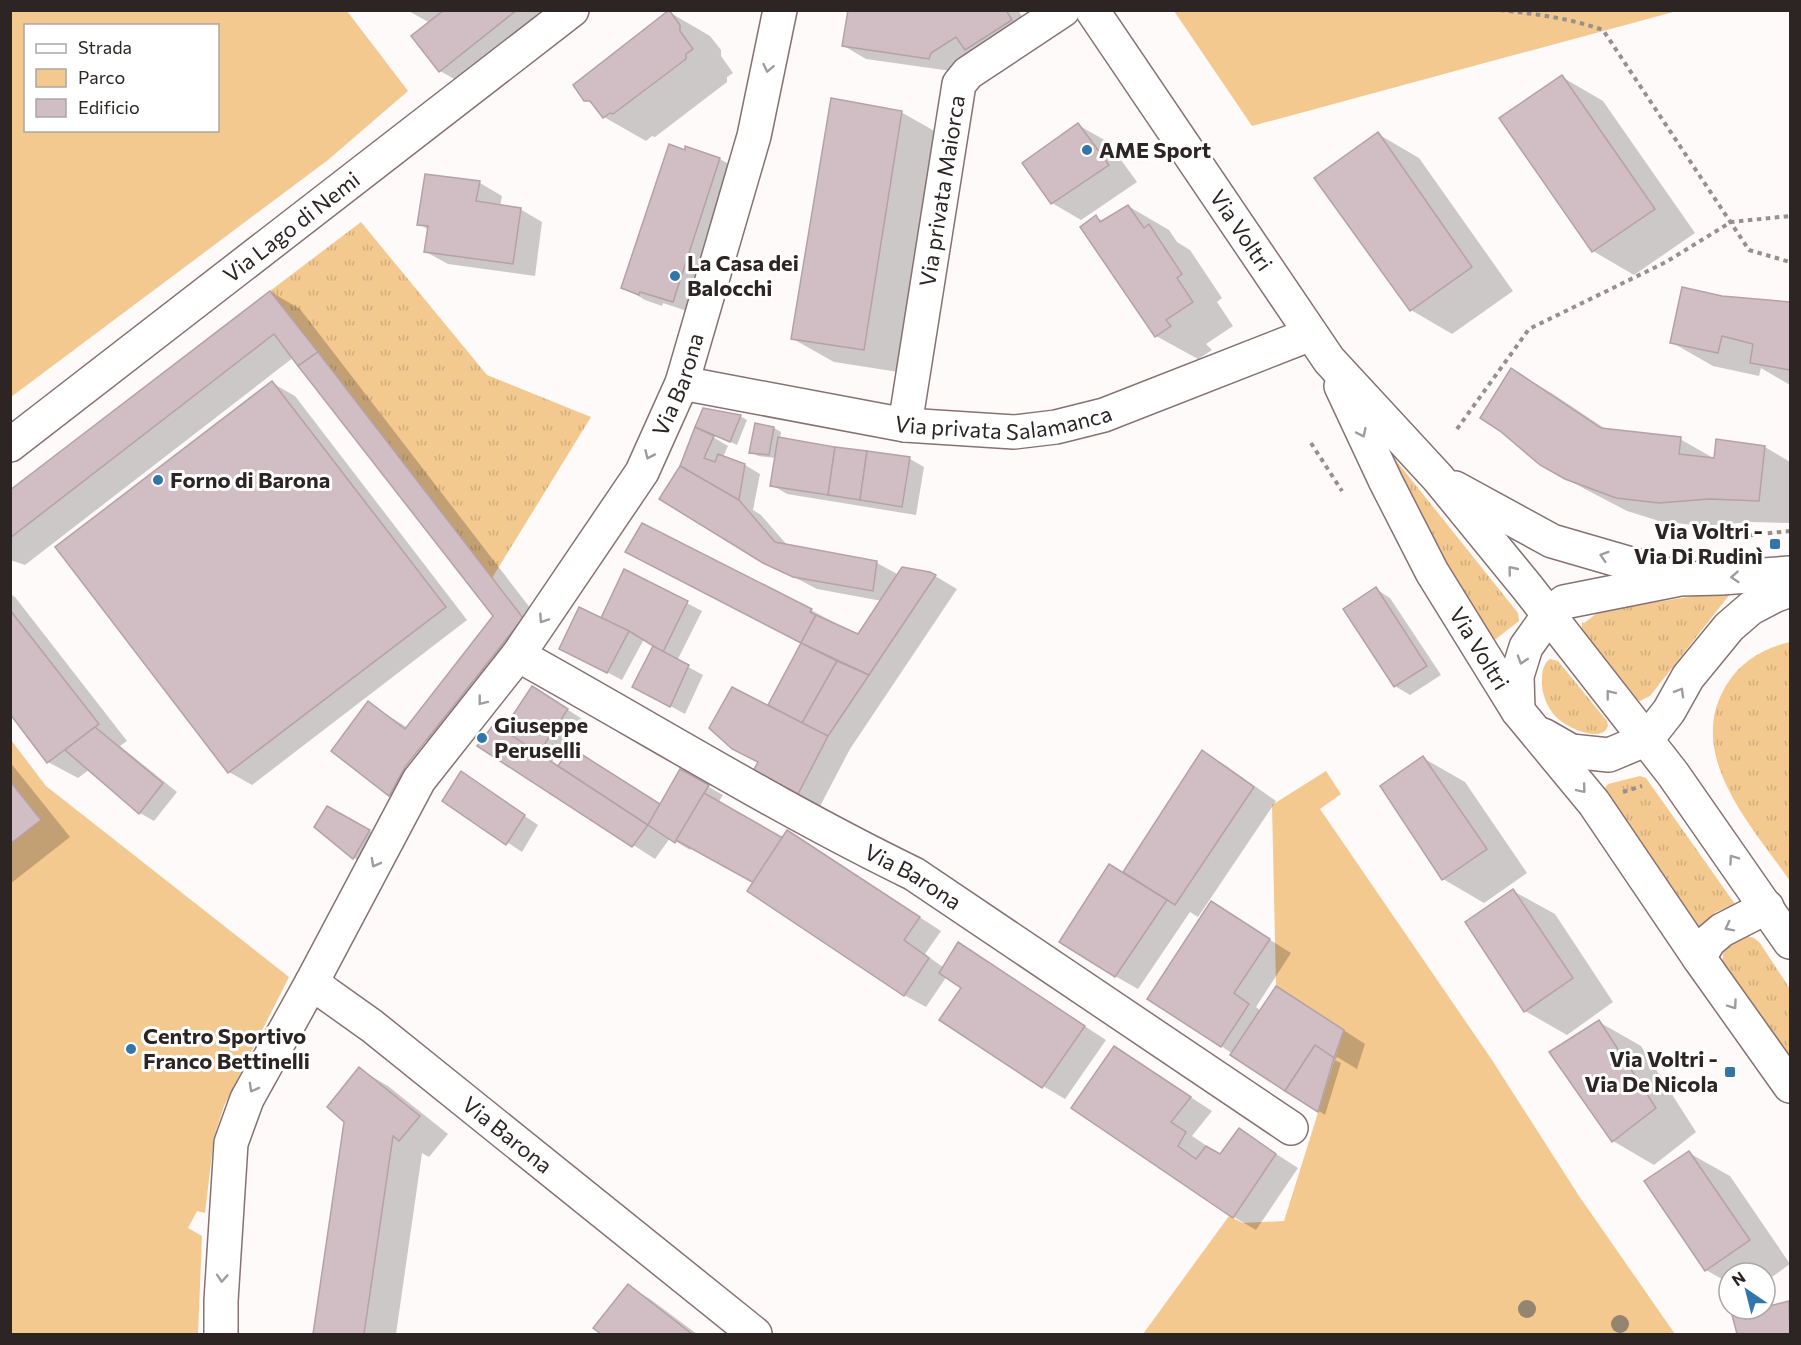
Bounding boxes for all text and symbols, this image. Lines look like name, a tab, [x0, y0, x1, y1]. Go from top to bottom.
legend	[24, 24, 219, 132]
text: Strada	[78, 36, 132, 58]
one-way arrow	[762, 63, 775, 73]
text: Parco	[78, 66, 125, 88]
street label: Via privata Maiorca	[913, 93, 970, 288]
text: Edificio	[78, 96, 140, 118]
place label: AME Sport	[1099, 136, 1211, 163]
marker: AME Sport	[1080, 143, 1094, 157]
street label: Via Lago di Nemi	[218, 165, 365, 288]
street label: Via Voltri	[1205, 184, 1279, 276]
place label: La Casa dei Balocchi	[687, 249, 799, 301]
marker: La Casa dei Balocchi	[668, 269, 682, 283]
street label: Via Barona	[646, 330, 709, 440]
street label: Via privata Salamanca	[893, 399, 1116, 445]
one-way arrow	[1355, 426, 1367, 437]
one-way arrow	[644, 449, 656, 460]
place label: Forno di Barona	[170, 466, 330, 493]
marker: Forno di Barona	[151, 473, 165, 487]
place label: Via Voltri - Via Di Rudinì	[1634, 517, 1763, 569]
marker: Via Voltri - Via Di Rudinì	[1768, 537, 1782, 551]
one-way arrow	[1599, 551, 1610, 563]
one-way arrow	[1509, 565, 1520, 576]
one-way arrow	[1731, 570, 1740, 583]
street label: Via Voltri	[1444, 602, 1515, 695]
one-way arrow	[539, 612, 550, 623]
one-way arrow	[1517, 654, 1529, 665]
one-way arrow	[1673, 687, 1684, 698]
one-way arrow	[1607, 689, 1618, 700]
one-way arrow	[478, 694, 489, 705]
place label: Giuseppe Peruselli	[494, 711, 588, 763]
marker: Giuseppe Peruselli	[475, 731, 489, 745]
one-way arrow	[1575, 782, 1586, 793]
street label: Via Barona	[860, 838, 967, 915]
one-way arrow	[1729, 855, 1740, 866]
one-way arrow	[371, 856, 382, 867]
one-way arrow	[1724, 920, 1735, 931]
one-way arrow	[1726, 999, 1737, 1010]
place label: Centro Sportivo Franco Bettinelli	[143, 1022, 310, 1074]
marker: Centro Sportivo Franco Bettinelli	[124, 1042, 138, 1056]
place label: Via Voltri - Via De Nicola	[1585, 1045, 1718, 1097]
marker: Via Voltri - Via De Nicola	[1723, 1065, 1737, 1079]
one-way arrow	[249, 1081, 260, 1092]
street label: Via Barona	[457, 1090, 558, 1179]
north arrow	[1717, 1261, 1777, 1321]
text: N	[1728, 1267, 1748, 1290]
one-way arrow	[216, 1274, 229, 1283]

